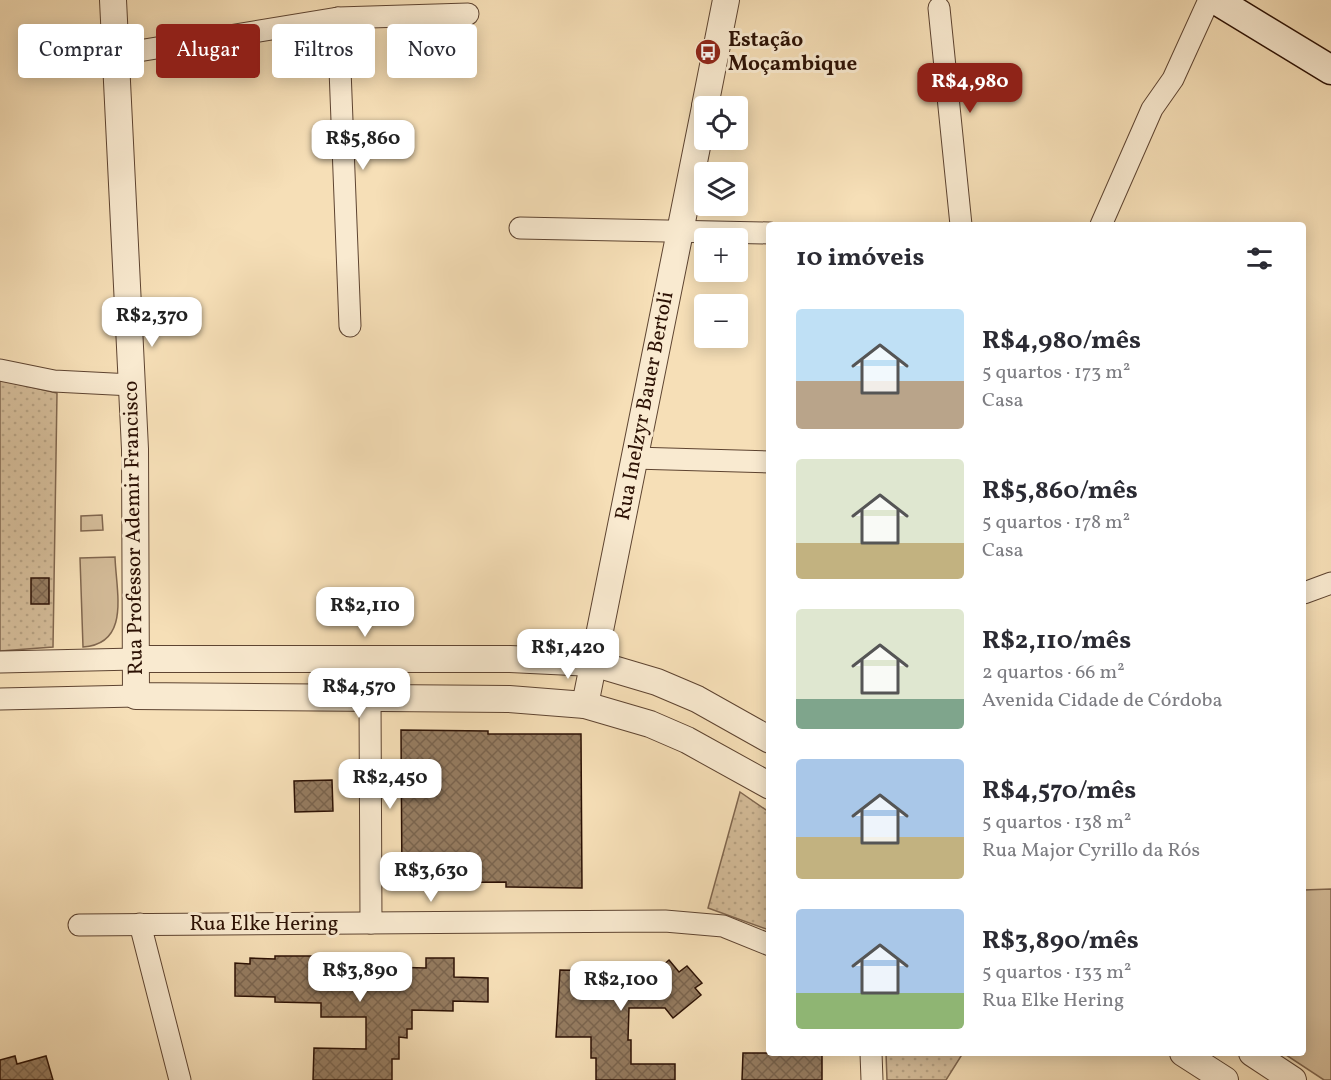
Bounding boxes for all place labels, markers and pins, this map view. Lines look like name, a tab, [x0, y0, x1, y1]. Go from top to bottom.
place label: Estação Moçambique	[728, 26, 857, 79]
bus stop icon: Estação Moçambique	[693, 37, 723, 67]
pin: R$4,980	[915, 63, 1025, 114]
pin: R$5,860	[308, 120, 418, 171]
pin: R$2,370	[97, 297, 207, 348]
pin: R$2,110	[310, 587, 420, 638]
pin: R$1,420	[513, 629, 623, 680]
pin: R$4,570	[304, 668, 414, 719]
pin: R$2,450	[335, 759, 445, 810]
pin: R$3,630	[376, 852, 486, 903]
pin: R$3,890	[305, 952, 415, 1003]
pin: R$2,100	[566, 961, 676, 1012]

